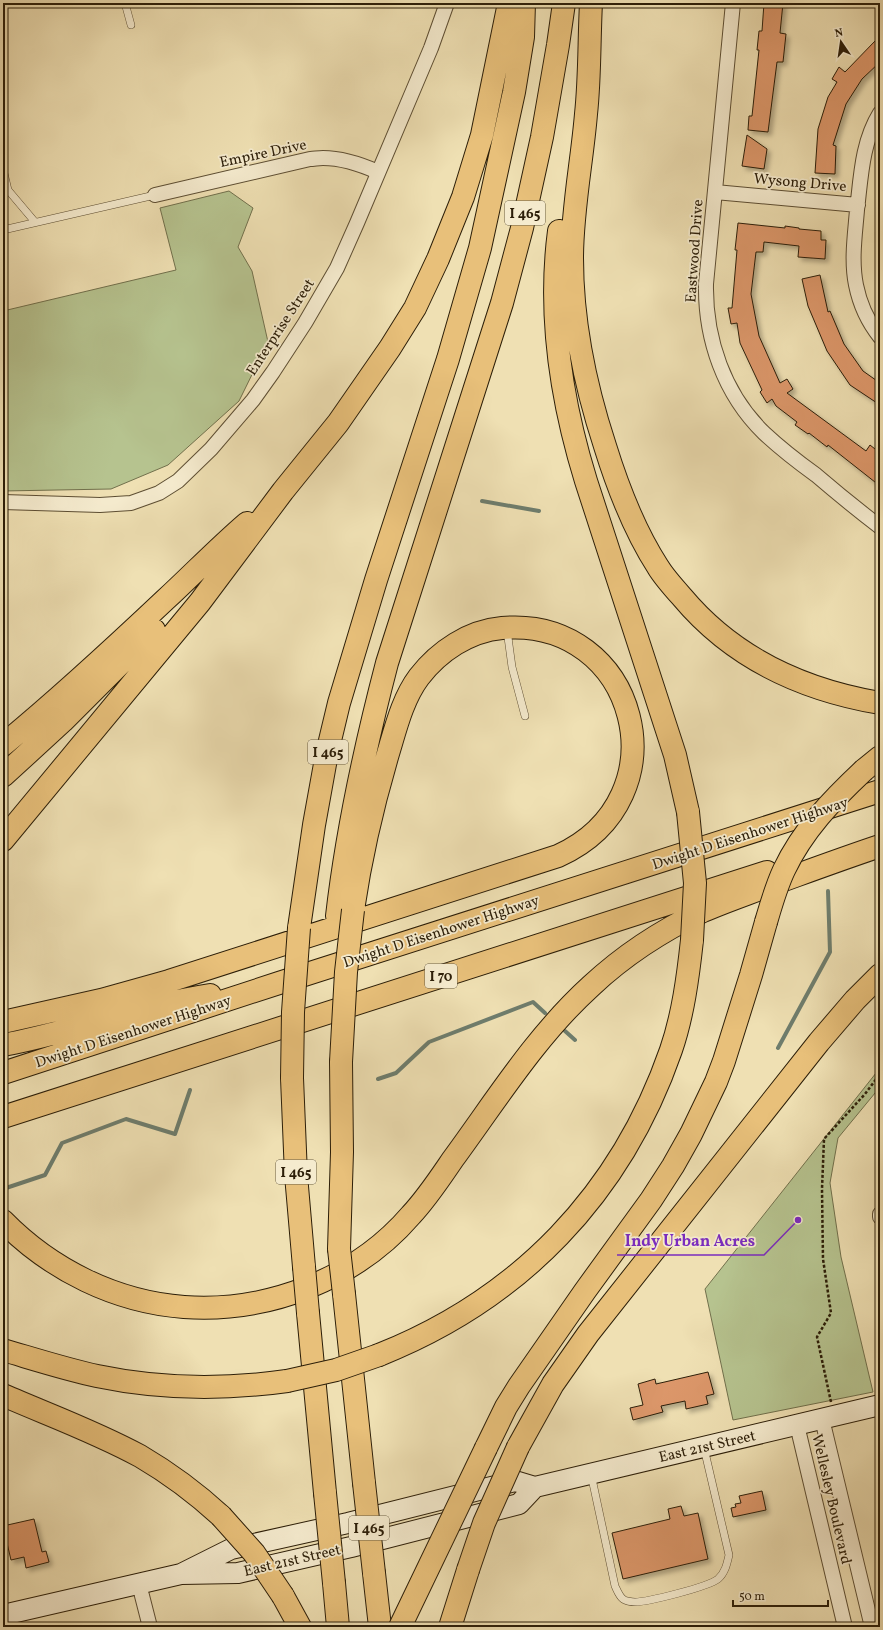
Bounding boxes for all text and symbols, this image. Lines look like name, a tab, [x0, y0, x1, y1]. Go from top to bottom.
north arrow	[821, 22, 861, 62]
text: N	[834, 26, 845, 42]
street label: Empire Drive	[218, 135, 309, 174]
street label: Wysong Drive	[753, 169, 847, 198]
street label: Eastwood Drive	[681, 199, 710, 304]
road number: I 465	[505, 201, 545, 225]
street label: Enterprise Street	[242, 275, 320, 380]
road number: I 465	[308, 740, 348, 764]
street label: Dwight D Eisenhower Highway	[650, 793, 851, 876]
street label: Dwight D Eisenhower Highway	[341, 891, 542, 974]
road number: I 70	[425, 964, 457, 988]
street label: Dwight D Eisenhower Highway	[33, 991, 234, 1074]
road number: I 465	[276, 1160, 316, 1184]
callout: Indy Urban Acres	[617, 1227, 764, 1255]
text: Indy Urban Acres	[625, 1231, 755, 1253]
street label: East 21st Street	[657, 1426, 758, 1469]
street label: Wellesley Boulevard	[805, 1432, 856, 1566]
road number: I 465	[349, 1516, 389, 1540]
street label: East 21st Street	[242, 1540, 343, 1583]
scale bar	[733, 1582, 828, 1608]
text: 50 m	[739, 1589, 765, 1605]

